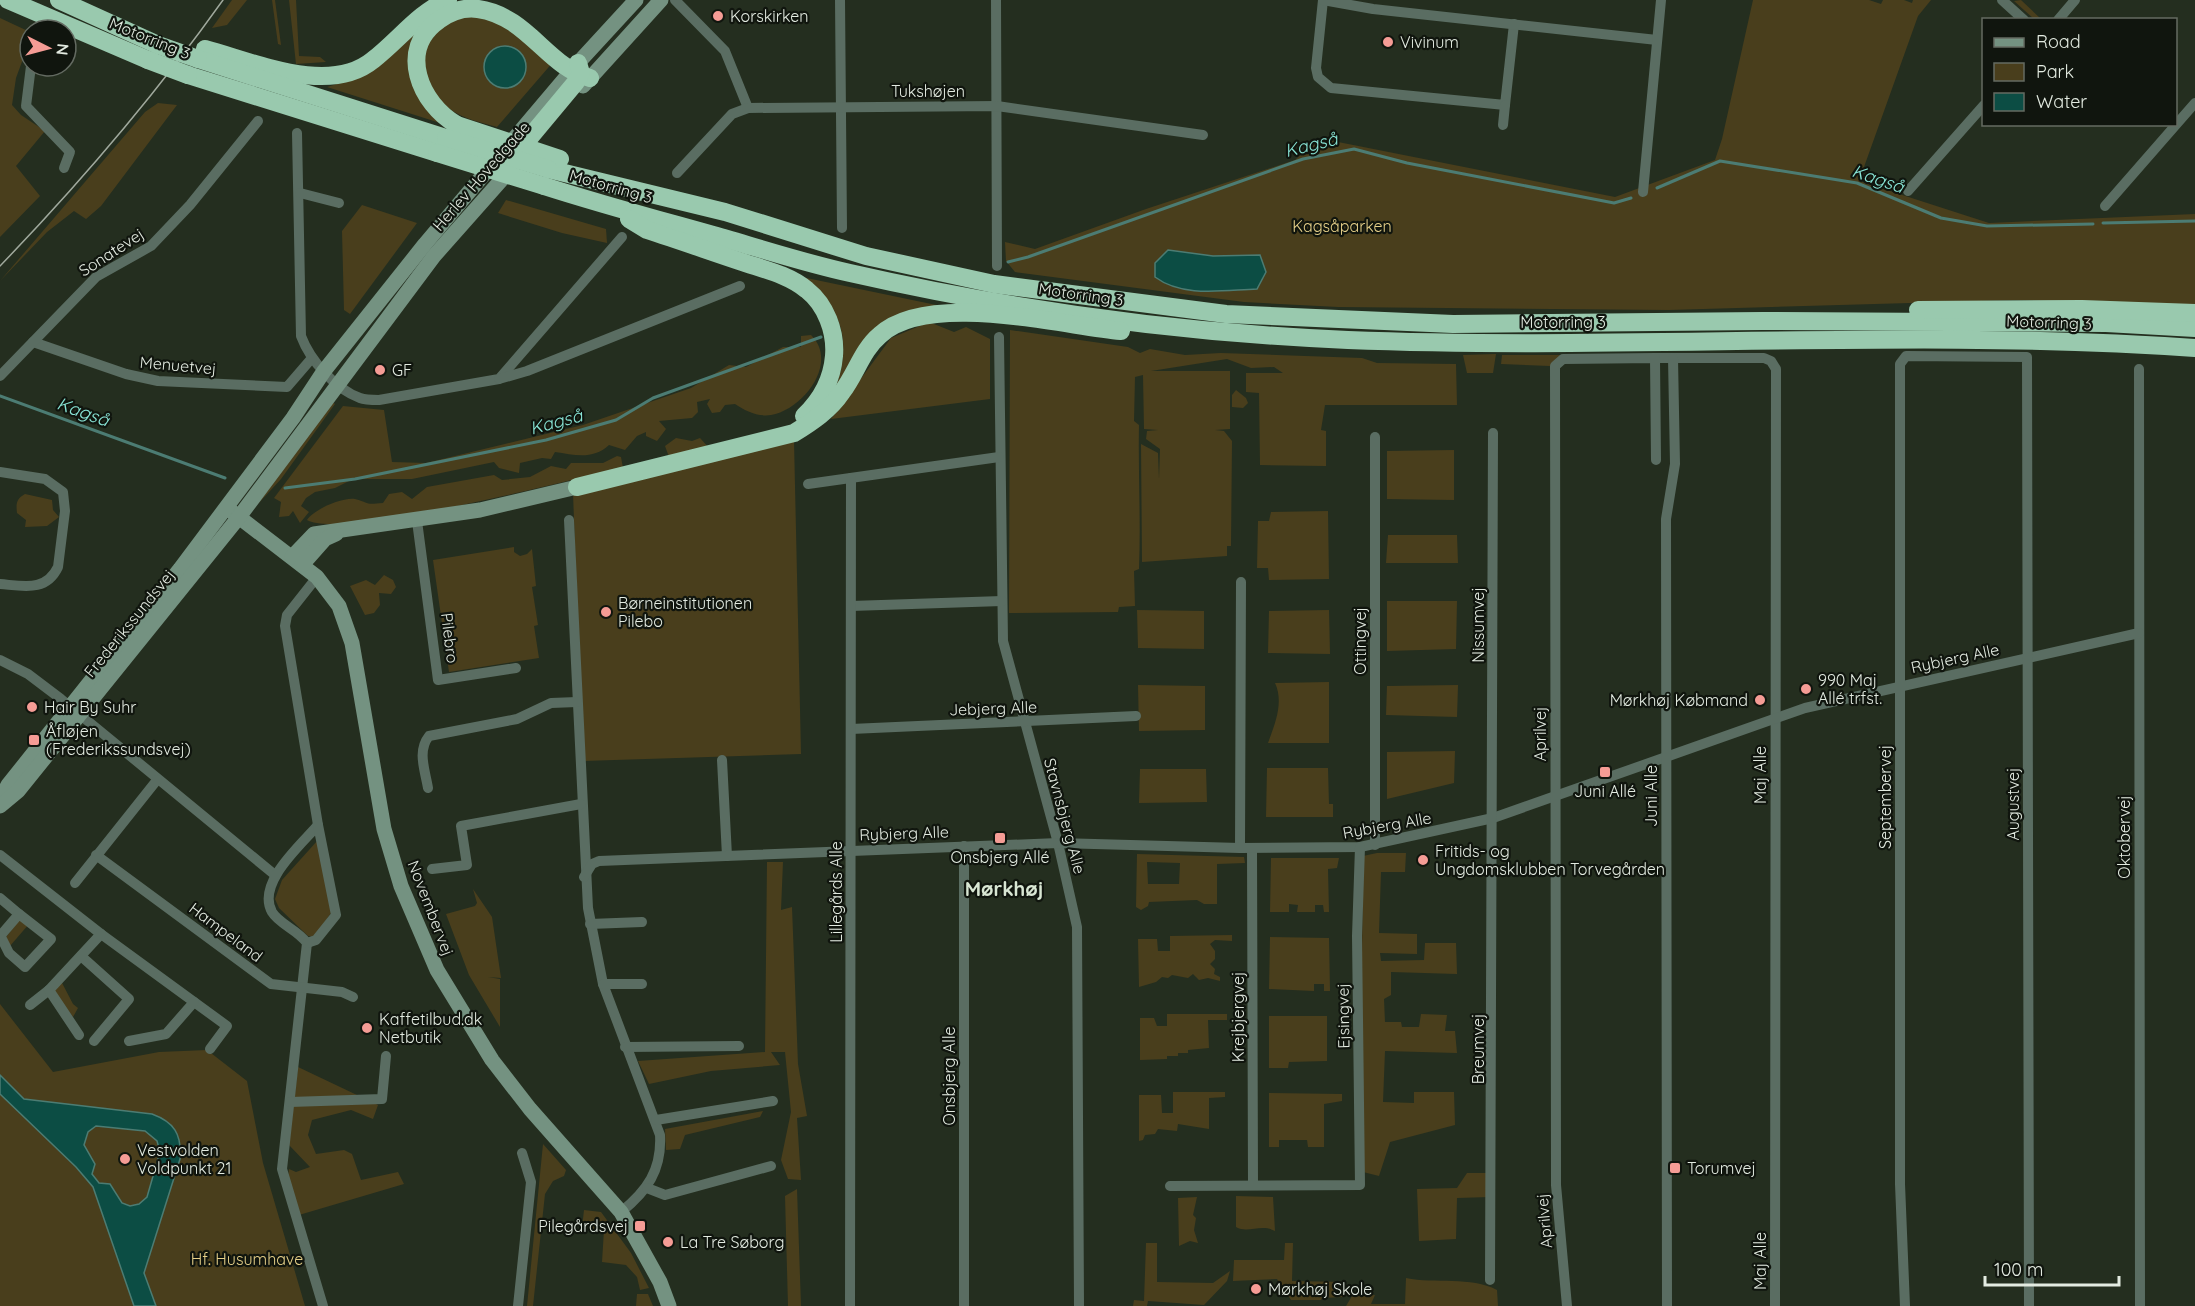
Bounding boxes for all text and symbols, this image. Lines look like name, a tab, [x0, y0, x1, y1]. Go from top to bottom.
place label: Korskirken	[730, 6, 808, 26]
marker: Korskirken	[711, 9, 725, 23]
street label: Motorring 3	[107, 13, 193, 63]
north arrow	[18, 18, 78, 78]
legend	[1982, 18, 2177, 126]
text: Road	[2036, 30, 2081, 53]
place label: Vivinum	[1400, 32, 1459, 52]
marker: Vivinum	[1381, 35, 1395, 49]
text: N	[52, 43, 73, 56]
text: Park	[2036, 60, 2074, 83]
street label: Tukshøjen	[891, 81, 965, 101]
text: Water	[2036, 90, 2087, 113]
street label: Herlev Hovedgade	[428, 117, 534, 235]
water label: Kagså	[1282, 127, 1341, 162]
water label: Kagså	[1849, 159, 1908, 198]
street label: Motorring 3	[567, 165, 655, 207]
park label: Kagsåparken	[1292, 216, 1392, 236]
street label: Sonatevej	[75, 224, 147, 280]
street label: Motorring 3	[1037, 278, 1125, 310]
street label: Motorring 3	[2006, 311, 2092, 333]
street label: Motorring 3	[1520, 312, 1606, 332]
street label: Menuetvej	[139, 352, 217, 378]
place label: GF	[392, 360, 412, 380]
marker: GF	[373, 363, 387, 377]
water label: Kagså	[54, 392, 113, 432]
water label: Kagså	[527, 403, 586, 440]
street label: Frederikssundsvej	[79, 565, 179, 681]
street label: Nissumvej	[1468, 587, 1488, 663]
place label: Børneinstitutionen Pilebo	[618, 593, 752, 631]
marker: Børneinstitutionen Pilebo	[599, 605, 613, 619]
street label: Ottingvej	[1350, 607, 1370, 675]
street label: Pilebro	[437, 612, 463, 664]
street label: Rybjerg Alle	[1909, 639, 2001, 677]
place label: 990 Maj Allé trfst.	[1818, 670, 1882, 708]
marker: 990 Maj Allé trfst.	[1799, 682, 1813, 696]
place label: Mørkhøj Købmand	[1610, 690, 1748, 710]
marker: Mørkhøj Købmand	[1753, 693, 1767, 707]
street label: Jebjerg Alle	[949, 696, 1037, 720]
place label: Hair By Suhr	[44, 697, 136, 717]
marker: Hair By Suhr	[25, 700, 39, 714]
street label: Aprilvej	[1530, 707, 1550, 761]
place label: Åfløjen (Frederikssundsvej)	[46, 721, 191, 759]
marker: Åfløjen (Frederikssundsvej)	[27, 733, 41, 747]
street label: Septembervej	[1875, 745, 1895, 849]
street label: Maj Alle	[1750, 746, 1770, 804]
street label: Stavnsbjerg Alle	[1040, 756, 1090, 876]
marker: Juni Allé	[1598, 765, 1612, 779]
street label: Juni Alle	[1641, 765, 1661, 827]
street label: Augustvej	[2003, 768, 2023, 840]
place label: Juni Allé	[1574, 781, 1636, 801]
street label: Oktobervej	[2114, 795, 2134, 879]
street label: Rybjerg Alle	[1341, 807, 1433, 843]
street label: Rybjerg Alle	[859, 821, 949, 845]
marker: Onsbjerg Allé	[993, 831, 1007, 845]
street label: Lillegårds Alle	[826, 841, 846, 943]
place label: Fritids- og Ungdomsklubben Torvegården	[1435, 841, 1665, 879]
place label: Onsbjerg Allé	[951, 847, 1049, 867]
marker: Fritids- og Ungdomsklubben Torvegården	[1416, 853, 1430, 867]
street label: Novembervej	[404, 857, 458, 959]
district label: Mørkhøj	[965, 876, 1043, 901]
street label: Hampeland	[185, 898, 267, 966]
street label: Krejbjergvej	[1228, 972, 1248, 1062]
street label: Ejsingvej	[1332, 983, 1354, 1049]
place label: Kaffetilbud.dk Netbutik	[379, 1009, 482, 1047]
street label: Breumvej	[1468, 1014, 1488, 1084]
marker: Kaffetilbud.dk Netbutik	[360, 1021, 374, 1035]
street label: Onsbjerg Alle	[939, 1027, 959, 1125]
place label: Vestvolden Voldpunkt 21	[137, 1140, 231, 1178]
marker: Vestvolden Voldpunkt 21	[118, 1152, 132, 1166]
place label: Torumvej	[1687, 1158, 1756, 1178]
marker: Torumvej	[1668, 1161, 1682, 1175]
street label: Aprilvej	[1532, 1193, 1556, 1249]
place label: Pilegårdsvej	[538, 1216, 628, 1236]
marker: Pilegårdsvej	[633, 1219, 647, 1233]
place label: La Tre Søborg	[680, 1232, 784, 1252]
street label: Maj Alle	[1750, 1232, 1770, 1290]
marker: La Tre Søborg	[661, 1235, 675, 1249]
park label: Hf. Husumhave	[191, 1249, 303, 1269]
scale bar	[1985, 1249, 2118, 1287]
text: 100 m	[1994, 1258, 2043, 1281]
place label: Mørkhøj Skole	[1268, 1279, 1372, 1299]
marker: Mørkhøj Skole	[1249, 1282, 1263, 1296]

